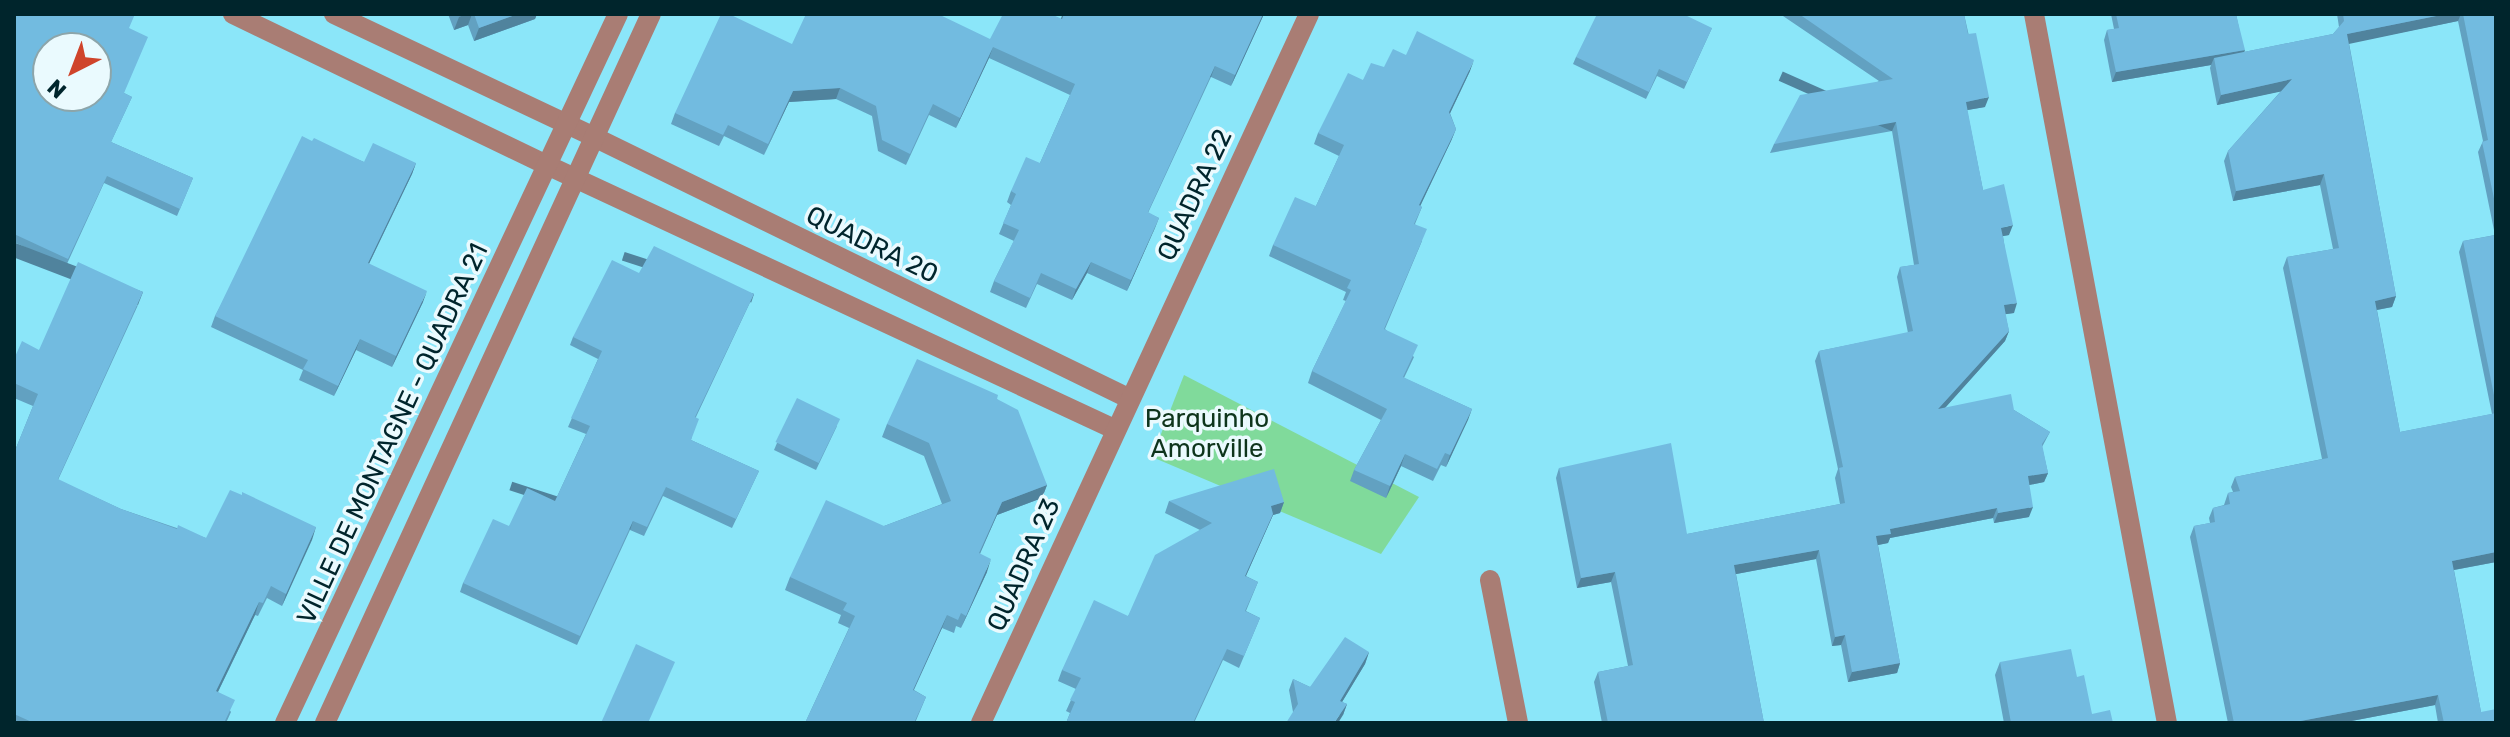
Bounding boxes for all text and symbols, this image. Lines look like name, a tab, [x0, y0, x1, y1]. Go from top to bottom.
north arrow	[32, 32, 112, 112]
text: N	[42, 73, 72, 104]
street label: QUADRA 22	[1151, 124, 1239, 266]
street label: QUADRA 20	[801, 200, 943, 290]
street label: VILLE DE MONTAGNE - QUADRA 21	[291, 238, 495, 630]
park label: Parquinho Amorville	[1145, 403, 1269, 464]
street label: QUADRA 23	[981, 494, 1067, 636]

